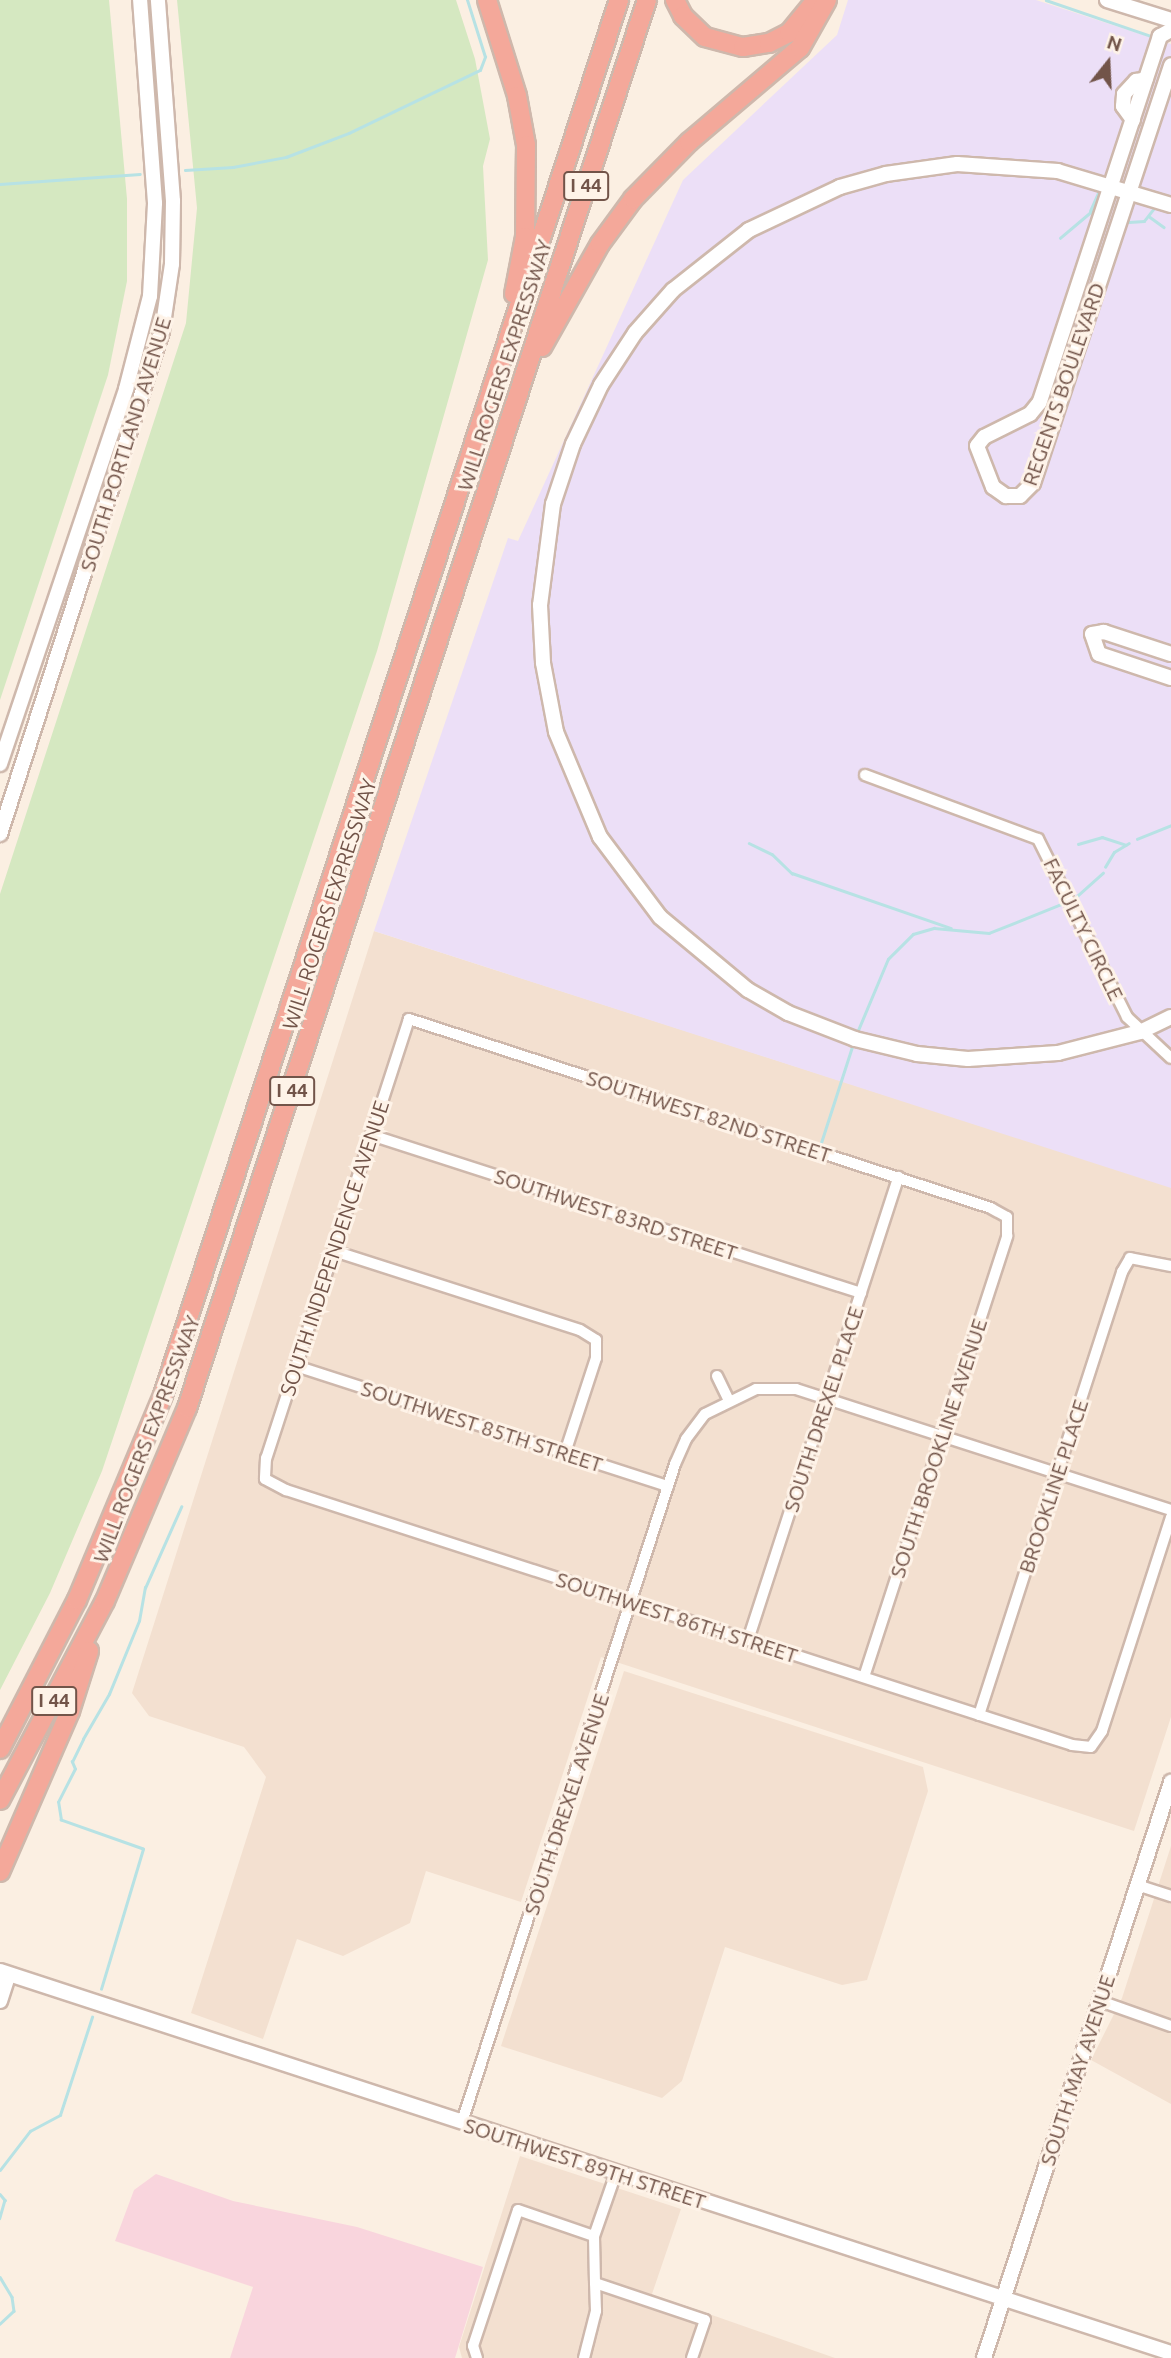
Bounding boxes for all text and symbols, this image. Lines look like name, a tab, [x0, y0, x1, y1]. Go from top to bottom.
north arrow	[1073, 28, 1143, 98]
text: N	[1104, 30, 1125, 56]
road number: I 44	[562, 170, 610, 202]
street label: WILL ROGERS EXPRESSWAY	[451, 236, 557, 494]
street label: REGENTS BOULEVARD	[1016, 279, 1110, 489]
street label: SOUTH PORTLAND AVENUE	[74, 314, 176, 574]
street label: WILL ROGERS EXPRESSWAY	[276, 775, 382, 1033]
street label: FACULTY CIRCLE	[1039, 854, 1129, 1004]
street label: SOUTHWEST 82ND STREET	[583, 1064, 835, 1168]
road number: I 44	[268, 1076, 316, 1106]
street label: SOUTH INDEPENDENCE AVENUE	[274, 1097, 394, 1399]
street label: SOUTHWEST 83RD STREET	[491, 1163, 741, 1265]
street label: SOUTH DREXEL PLACE	[778, 1303, 868, 1515]
street label: WILL ROGERS EXPRESSWAY	[87, 1312, 205, 1566]
street label: SOUTH BROOKLINE AVENUE	[884, 1315, 992, 1581]
street label: SOUTHWEST 85TH STREET	[358, 1375, 606, 1477]
street label: BROOKLINE PLACE	[1013, 1396, 1093, 1576]
street label: SOUTHWEST 86TH STREET	[553, 1566, 801, 1668]
road number: I 44	[30, 1686, 78, 1716]
street label: SOUTH DREXEL AVENUE	[518, 1690, 614, 1918]
street label: SOUTH MAY AVENUE	[1034, 1972, 1120, 2168]
street label: SOUTHWEST 89TH STREET	[461, 2112, 709, 2214]

